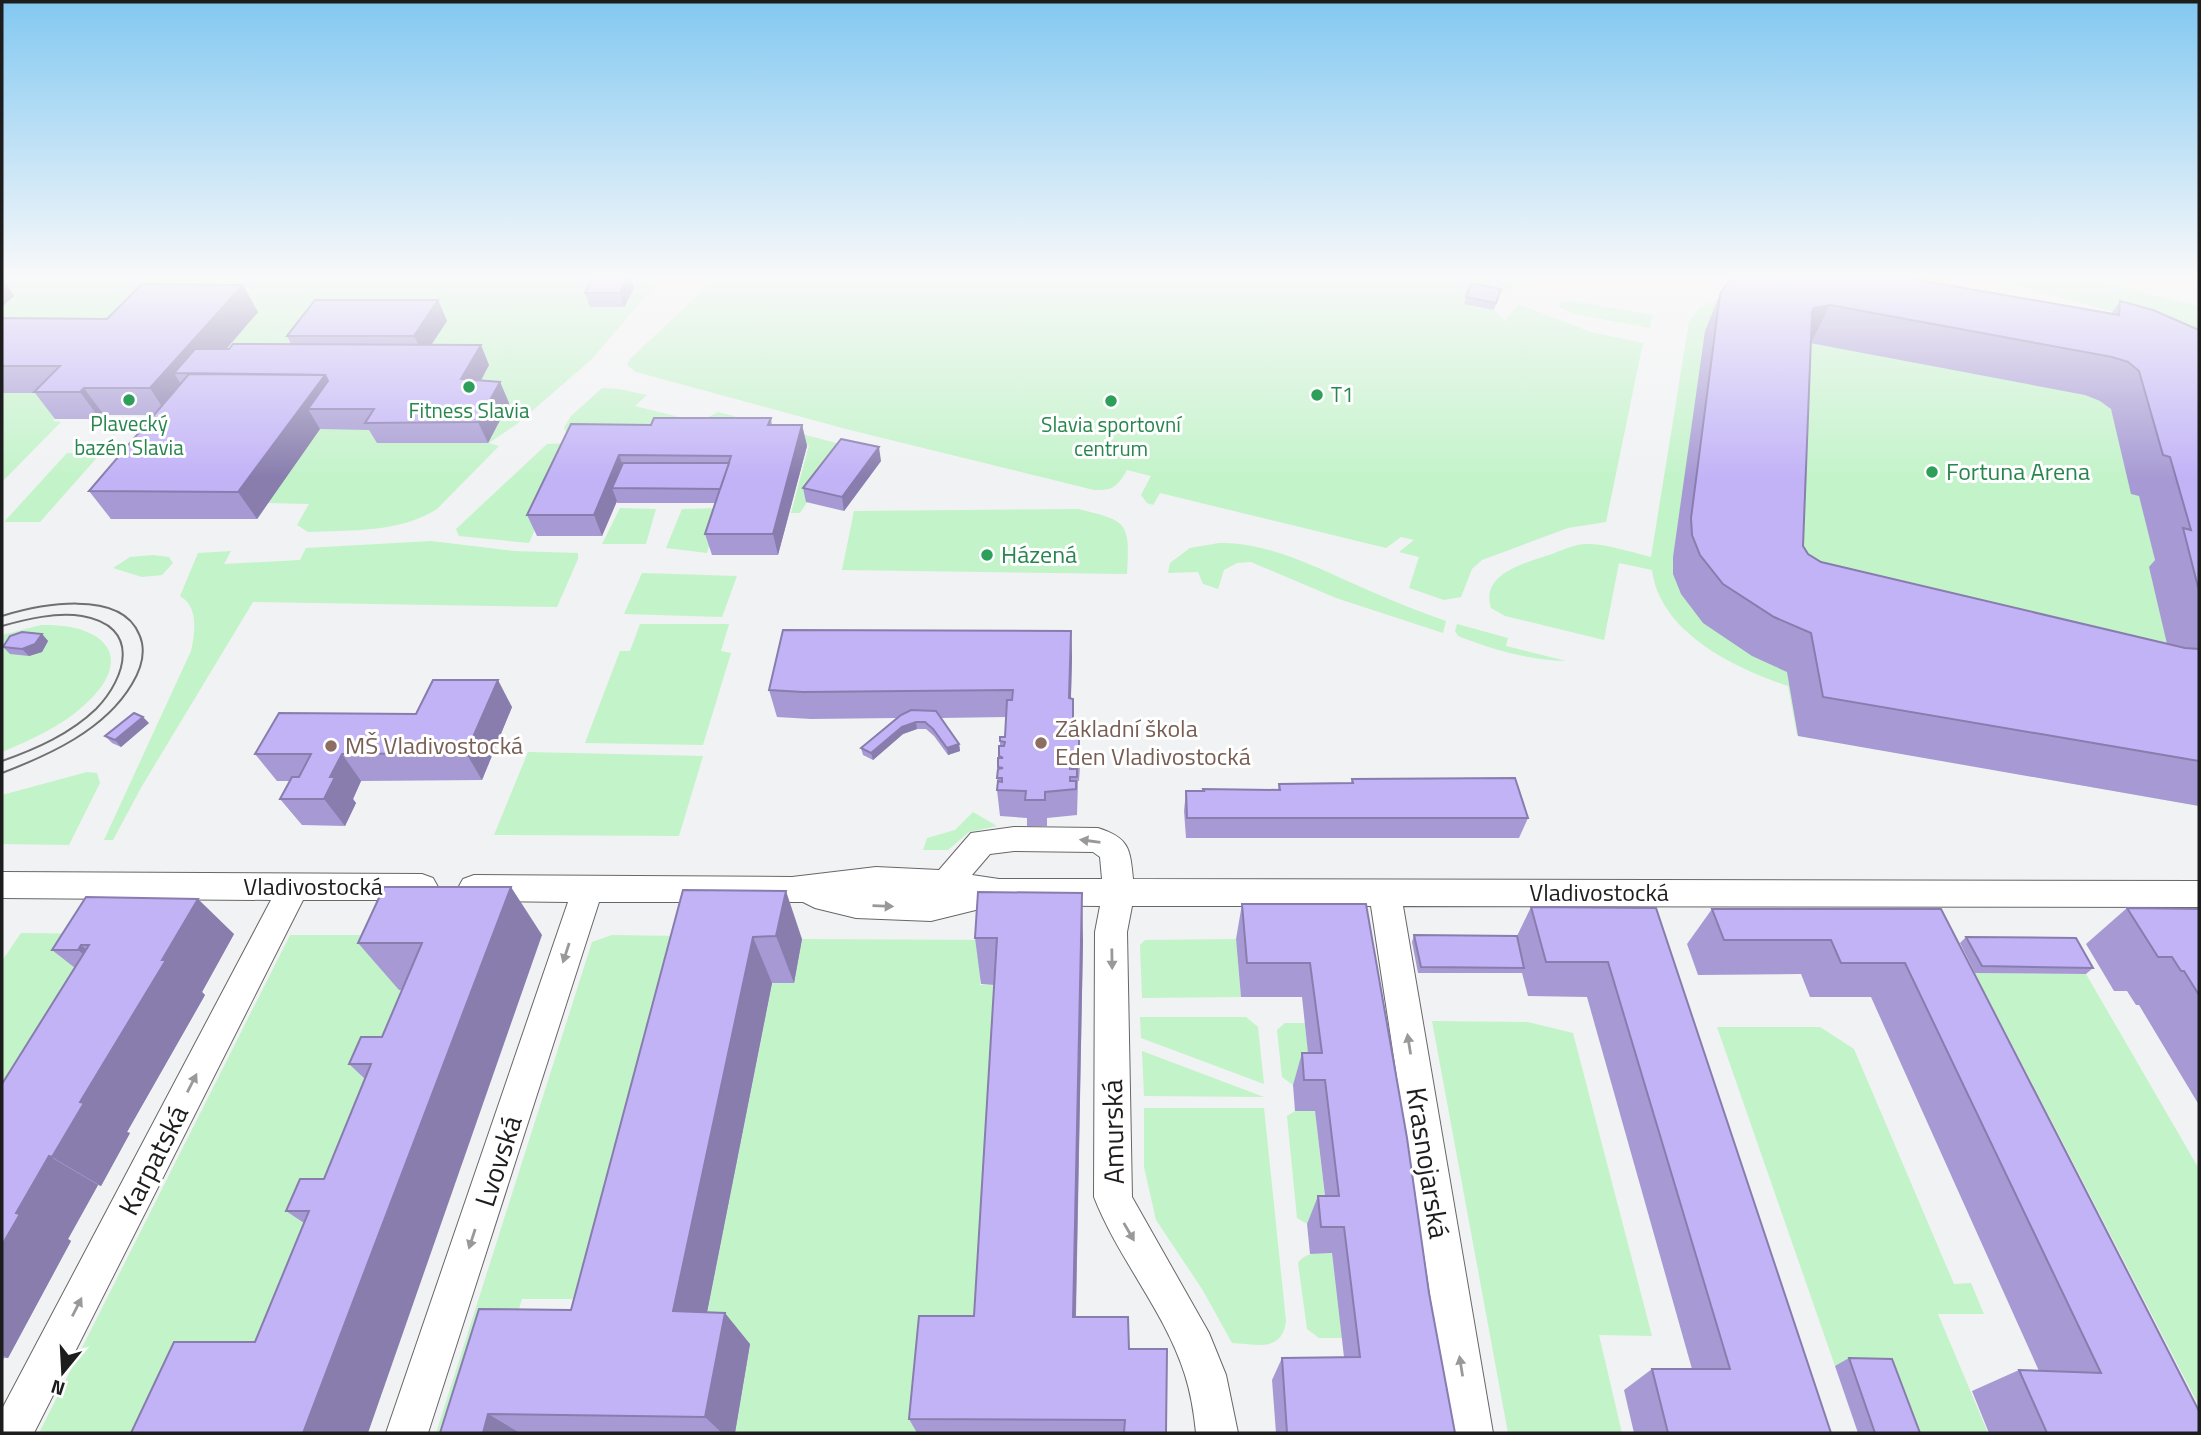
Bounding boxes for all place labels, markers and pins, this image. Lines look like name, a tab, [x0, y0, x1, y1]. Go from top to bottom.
place label: T1	[1331, 378, 1354, 410]
marker: Fitness Slavia	[461, 379, 477, 395]
marker: T1	[1309, 387, 1325, 403]
marker: Plavecký bazén Slavia	[121, 392, 137, 408]
marker: Slavia sportovní centrum	[1103, 393, 1119, 409]
place label: Fitness Slavia	[409, 394, 530, 426]
place label: Plavecký bazén Slavia	[74, 407, 184, 463]
place label: Slavia sportovní centrum	[1041, 408, 1182, 464]
place label: Fortuna Arena	[1946, 453, 2090, 489]
marker: Fortuna Arena	[1924, 464, 1940, 480]
place label: Házená	[1001, 536, 1077, 572]
marker: Házená	[979, 547, 995, 563]
place label: Základní škola Eden Vladivostocká	[1055, 710, 1251, 774]
place label: MŠ Vladivostocká	[345, 727, 523, 763]
marker: Základní škola Eden Vladivostocká	[1033, 735, 1049, 751]
marker: MŠ Vladivostocká	[323, 738, 339, 754]

